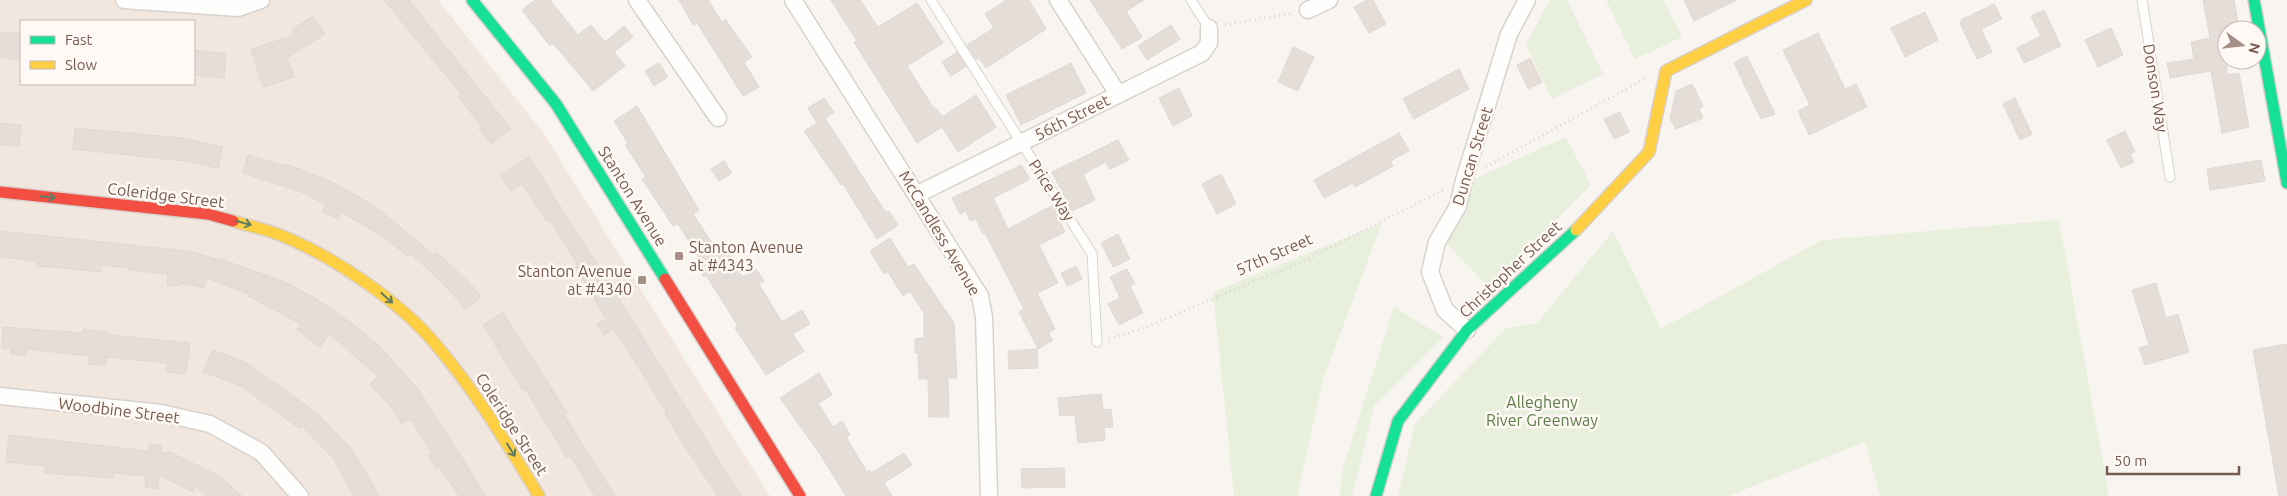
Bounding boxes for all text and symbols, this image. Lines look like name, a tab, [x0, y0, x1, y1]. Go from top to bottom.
legend	[20, 20, 195, 85]
north arrow	[2217, 20, 2267, 70]
text: Fast	[65, 31, 93, 48]
text: N	[2245, 41, 2264, 55]
street label: Donson Way	[2140, 42, 2172, 134]
text: Slow	[65, 56, 98, 73]
street label: 56th Street	[1031, 90, 1113, 144]
street label: Duncan Street	[1448, 104, 1496, 208]
street label: Stanton Avenue	[595, 143, 671, 249]
street label: Price Way	[1025, 156, 1079, 224]
street label: McCandless Avenue	[896, 167, 984, 299]
street label: Coleridge Street	[106, 179, 226, 211]
one-way arrow	[40, 192, 56, 202]
street label: Christopher Street	[1455, 217, 1565, 321]
one-way arrow	[235, 219, 251, 229]
street label: 57th Street	[1233, 229, 1316, 279]
place label: Stanton Avenue at #4343	[689, 238, 803, 274]
marker: Stanton Avenue at #4343	[673, 250, 685, 262]
place label: Stanton Avenue at #4340	[518, 262, 632, 298]
marker: Stanton Avenue at #4340	[636, 274, 648, 286]
one-way arrow	[380, 293, 393, 304]
street label: Coleridge Street	[472, 370, 552, 479]
park label: Allegheny River Greenway	[1486, 393, 1598, 429]
street label: Woodbine Street	[57, 394, 181, 426]
one-way arrow	[506, 443, 516, 457]
scale bar	[2107, 444, 2240, 476]
text: 50 m	[2114, 452, 2147, 469]

